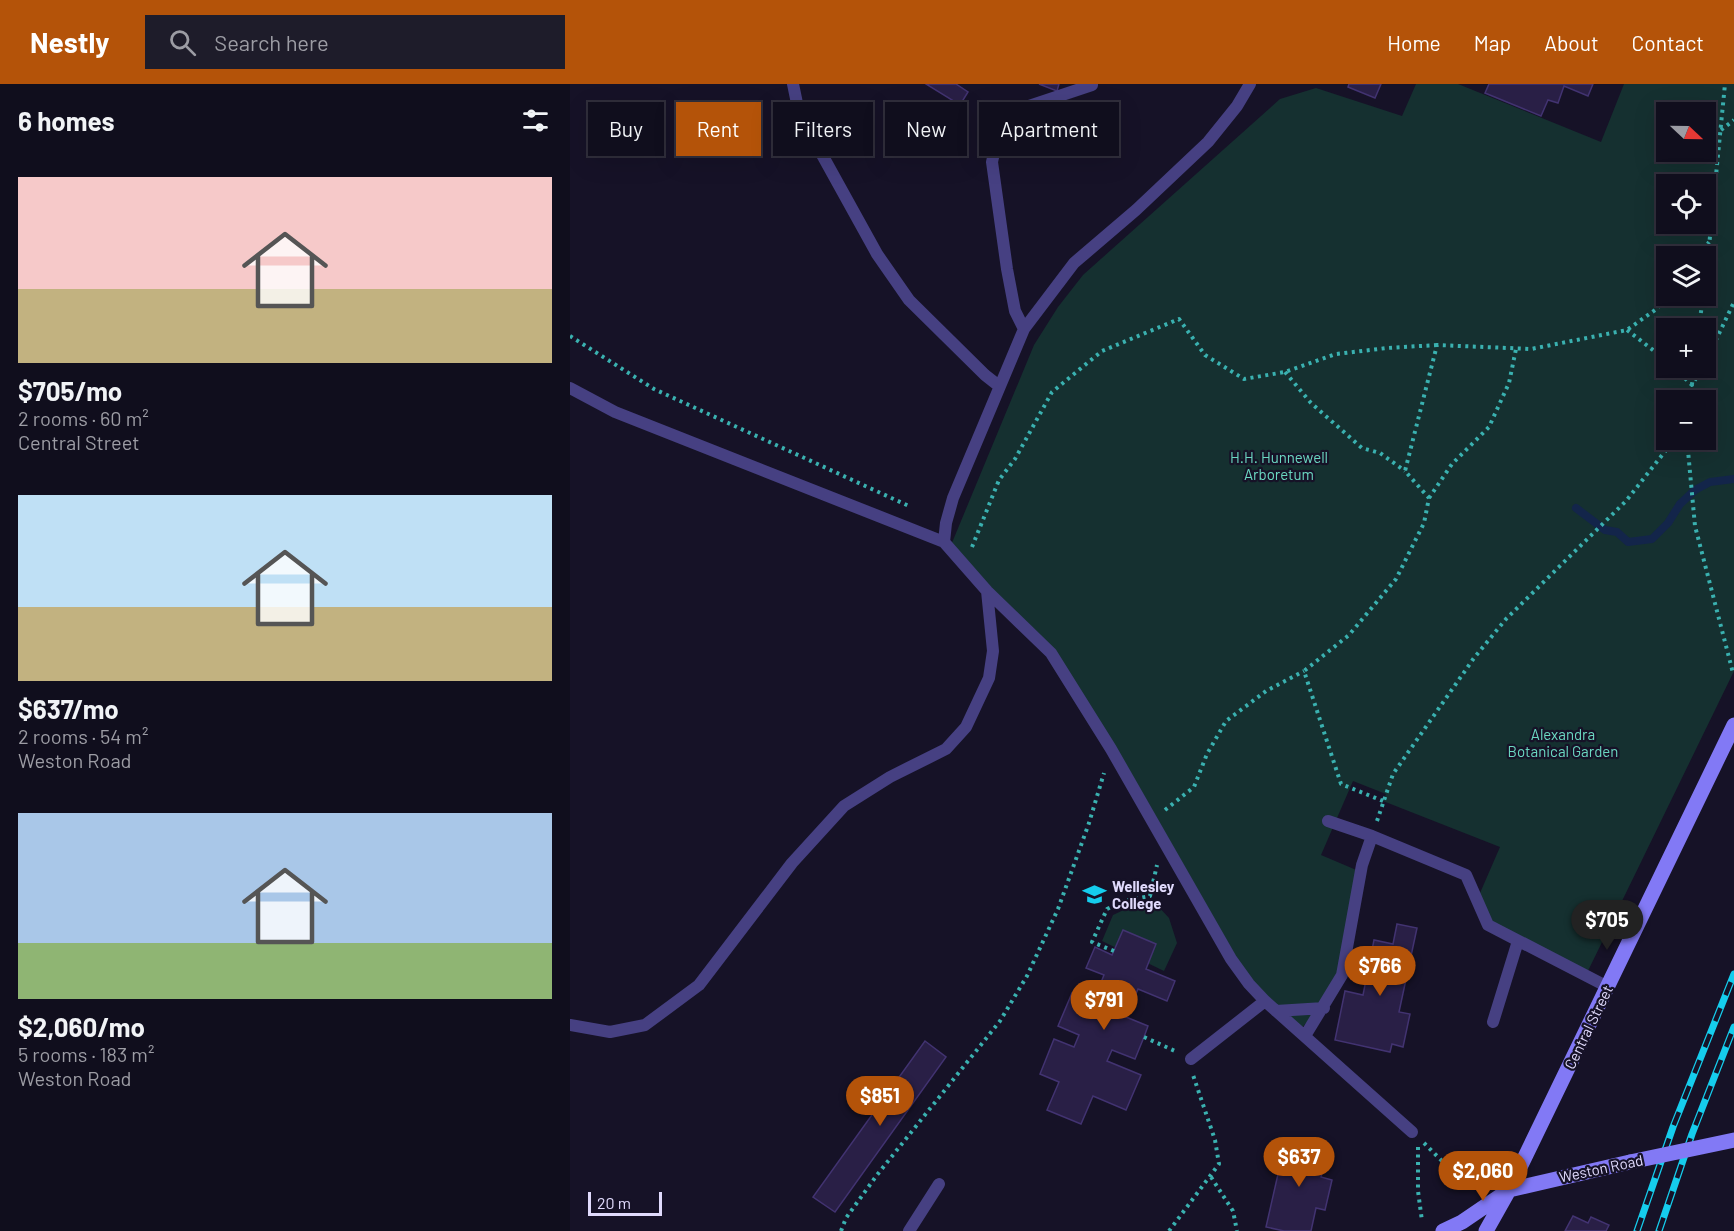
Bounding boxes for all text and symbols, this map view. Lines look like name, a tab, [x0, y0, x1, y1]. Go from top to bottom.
search box	[145, 15, 565, 69]
text: Nestly	[30, 25, 109, 59]
icon: search	[166, 26, 199, 59]
text: Search here	[214, 29, 329, 55]
text: Home	[1387, 30, 1441, 55]
text: Map	[1474, 30, 1511, 55]
text: About	[1544, 30, 1599, 55]
text: Contact	[1632, 30, 1704, 55]
chip: Buy	[588, 102, 664, 156]
chip: Rent	[676, 102, 761, 156]
chip: Filters	[773, 102, 873, 156]
chip: New	[885, 102, 967, 156]
chip: Apartment	[979, 102, 1119, 156]
north arrow	[1656, 102, 1716, 162]
map controls	[1656, 102, 1716, 450]
icon: filters	[519, 104, 552, 137]
text: 6 homes	[18, 105, 115, 136]
button: locate	[1656, 174, 1716, 234]
icon: home	[231, 216, 339, 324]
button: layers	[1656, 246, 1716, 306]
button: +	[1656, 318, 1716, 378]
text: $705/mo	[18, 375, 122, 406]
button: −	[1656, 390, 1716, 450]
text: 2 rooms · 60 m²	[18, 406, 149, 430]
text: Central Street	[18, 430, 140, 454]
park label: H.H. Hunnewell Arboretum	[1230, 448, 1328, 483]
icon: home	[231, 534, 339, 642]
text: $637/mo	[18, 693, 119, 724]
text: 2 rooms · 54 m²	[18, 724, 148, 748]
park label: Alexandra Botanical Garden	[1508, 725, 1618, 760]
text: Weston Road	[18, 748, 132, 772]
icon: home	[231, 852, 339, 960]
place label: Wellesley College	[1112, 877, 1175, 912]
school or university icon: Wellesley College	[1081, 882, 1107, 908]
pin: $705	[1571, 900, 1643, 951]
text: $705	[1585, 907, 1629, 931]
pin: $766	[1344, 946, 1416, 997]
text: $766	[1359, 953, 1401, 977]
pin: $791	[1068, 980, 1140, 1031]
street label: Central Street	[1560, 982, 1616, 1072]
text: $791	[1085, 987, 1123, 1011]
text: $2,060/mo	[18, 1011, 145, 1042]
text: 5 rooms · 183 m²	[18, 1042, 154, 1066]
text: Weston Road	[18, 1066, 132, 1090]
pin: $851	[844, 1076, 916, 1127]
text: $851	[860, 1083, 900, 1107]
pin: $637	[1263, 1137, 1335, 1188]
text: $637	[1278, 1144, 1320, 1168]
street label: Weston Road	[1557, 1150, 1645, 1186]
pin: $2,060	[1434, 1151, 1532, 1202]
text: $2,060	[1453, 1158, 1513, 1182]
scale bar	[588, 1189, 662, 1216]
text: 20 m	[597, 1193, 631, 1212]

